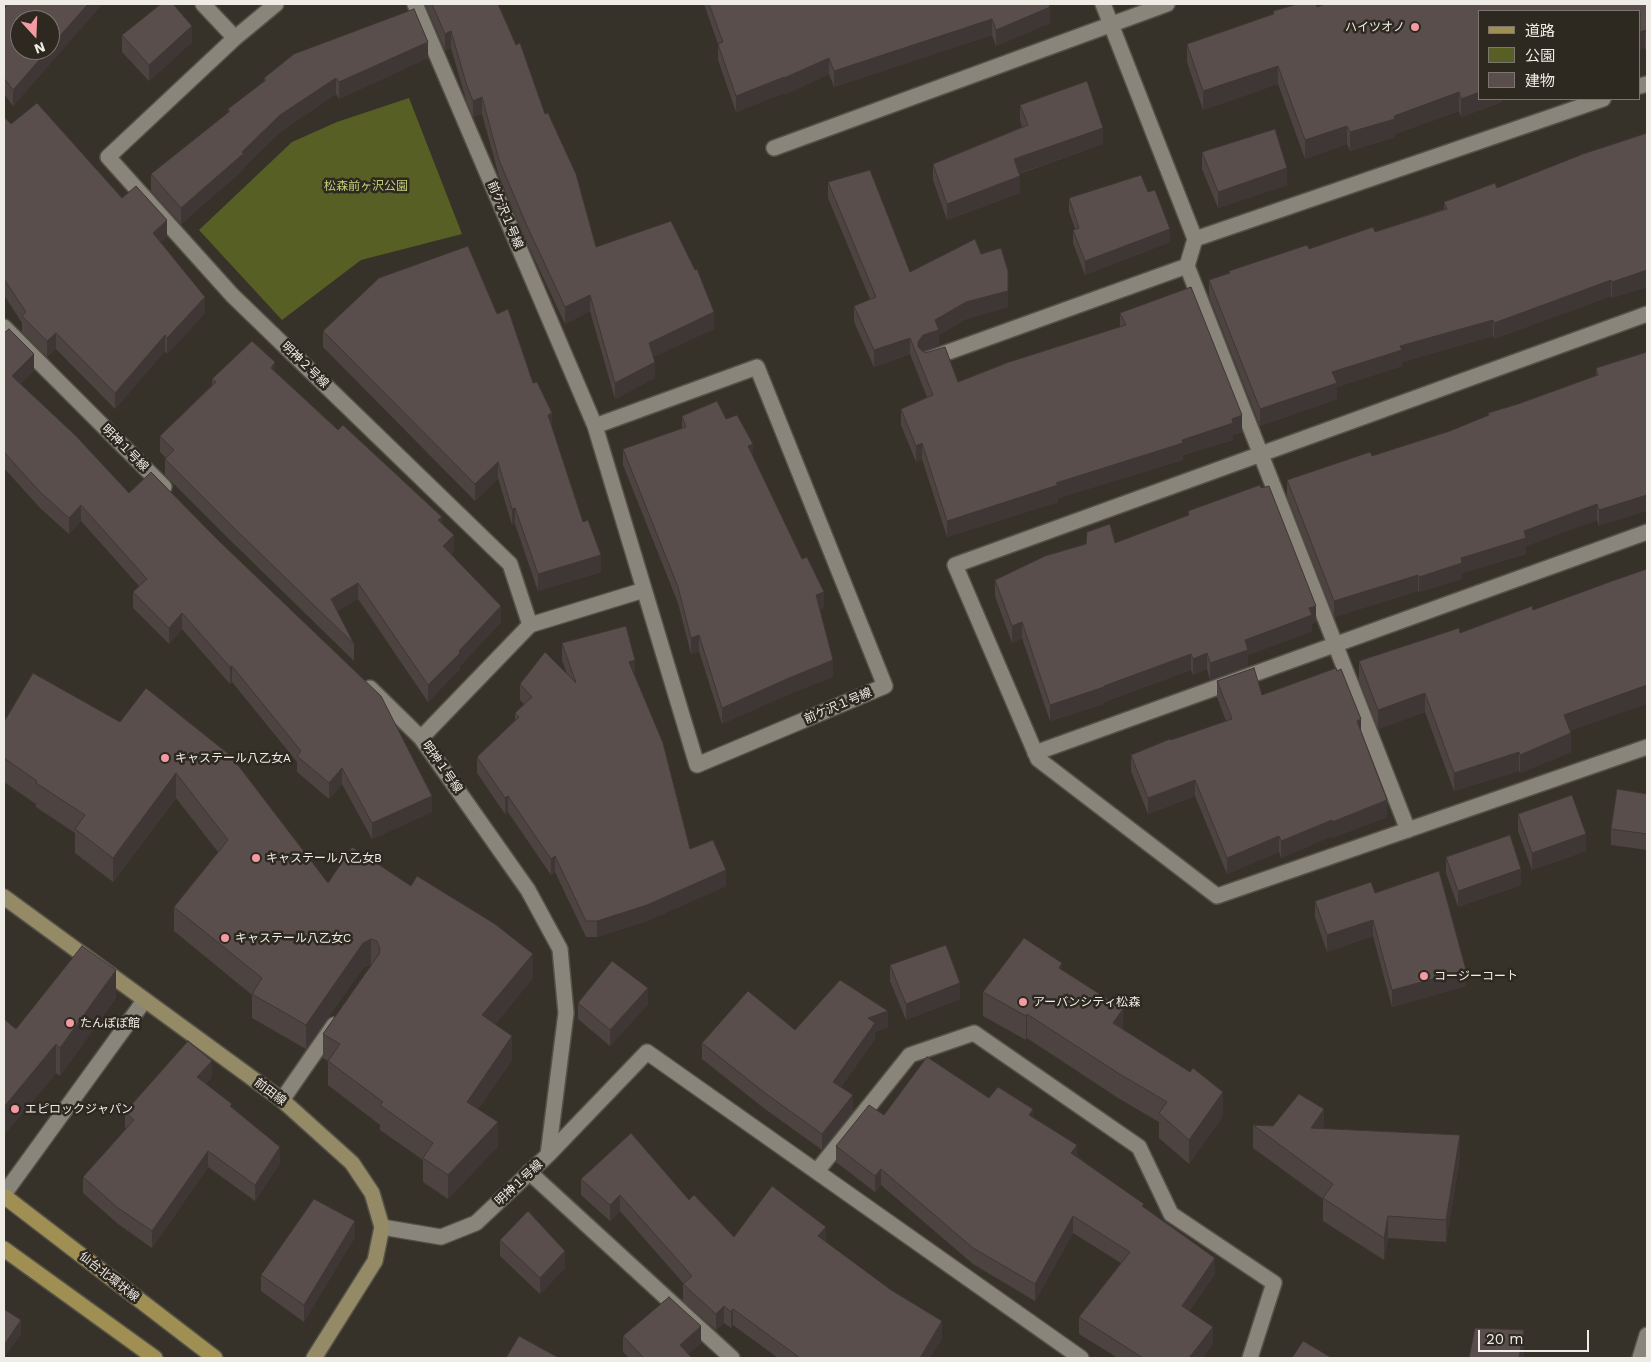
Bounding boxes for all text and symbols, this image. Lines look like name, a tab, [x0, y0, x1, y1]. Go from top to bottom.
north arrow	[10, 10, 60, 60]
legend	[1478, 10, 1641, 100]
place label: ハイツオノ	[1345, 20, 1405, 34]
marker: ハイツオノ	[1409, 21, 1421, 33]
text: 道路	[1525, 22, 1555, 40]
text: N	[32, 39, 47, 57]
text: 公園	[1525, 47, 1555, 65]
text: 建物	[1525, 72, 1555, 90]
park label: 松森前ヶ沢公園	[324, 179, 408, 193]
street label: 前ケ沢１号線	[484, 179, 526, 251]
street label: 明神２号線	[278, 339, 332, 391]
street label: 明神１号線	[99, 422, 151, 474]
street label: 前ケ沢１号線	[802, 685, 874, 727]
street label: 明神１号線	[419, 738, 465, 796]
place label: キャステール八乙女A	[175, 751, 291, 765]
marker: キャステール八乙女A	[159, 752, 171, 764]
place label: キャステール八乙女B	[266, 851, 382, 865]
marker: キャステール八乙女B	[250, 852, 262, 864]
place label: キャステール八乙女C	[235, 931, 351, 945]
marker: キャステール八乙女C	[219, 932, 231, 944]
place label: コージーコート	[1434, 969, 1518, 983]
marker: コージーコート	[1418, 970, 1430, 982]
place label: アーバンシティ松森	[1033, 995, 1140, 1009]
marker: アーバンシティ松森	[1017, 996, 1029, 1008]
place label: たんぽぽ館	[80, 1016, 140, 1030]
marker: たんぽぽ館	[64, 1017, 76, 1029]
street label: 前田線	[251, 1075, 289, 1109]
place label: エピロックジャパン	[25, 1102, 133, 1116]
marker: エピロックジャパン	[9, 1103, 21, 1115]
street label: 明神１号線	[492, 1157, 546, 1209]
street label: 仙台北環状線	[76, 1249, 142, 1305]
scale bar	[1481, 1320, 1592, 1352]
text: 20 m	[1486, 1330, 1524, 1348]

